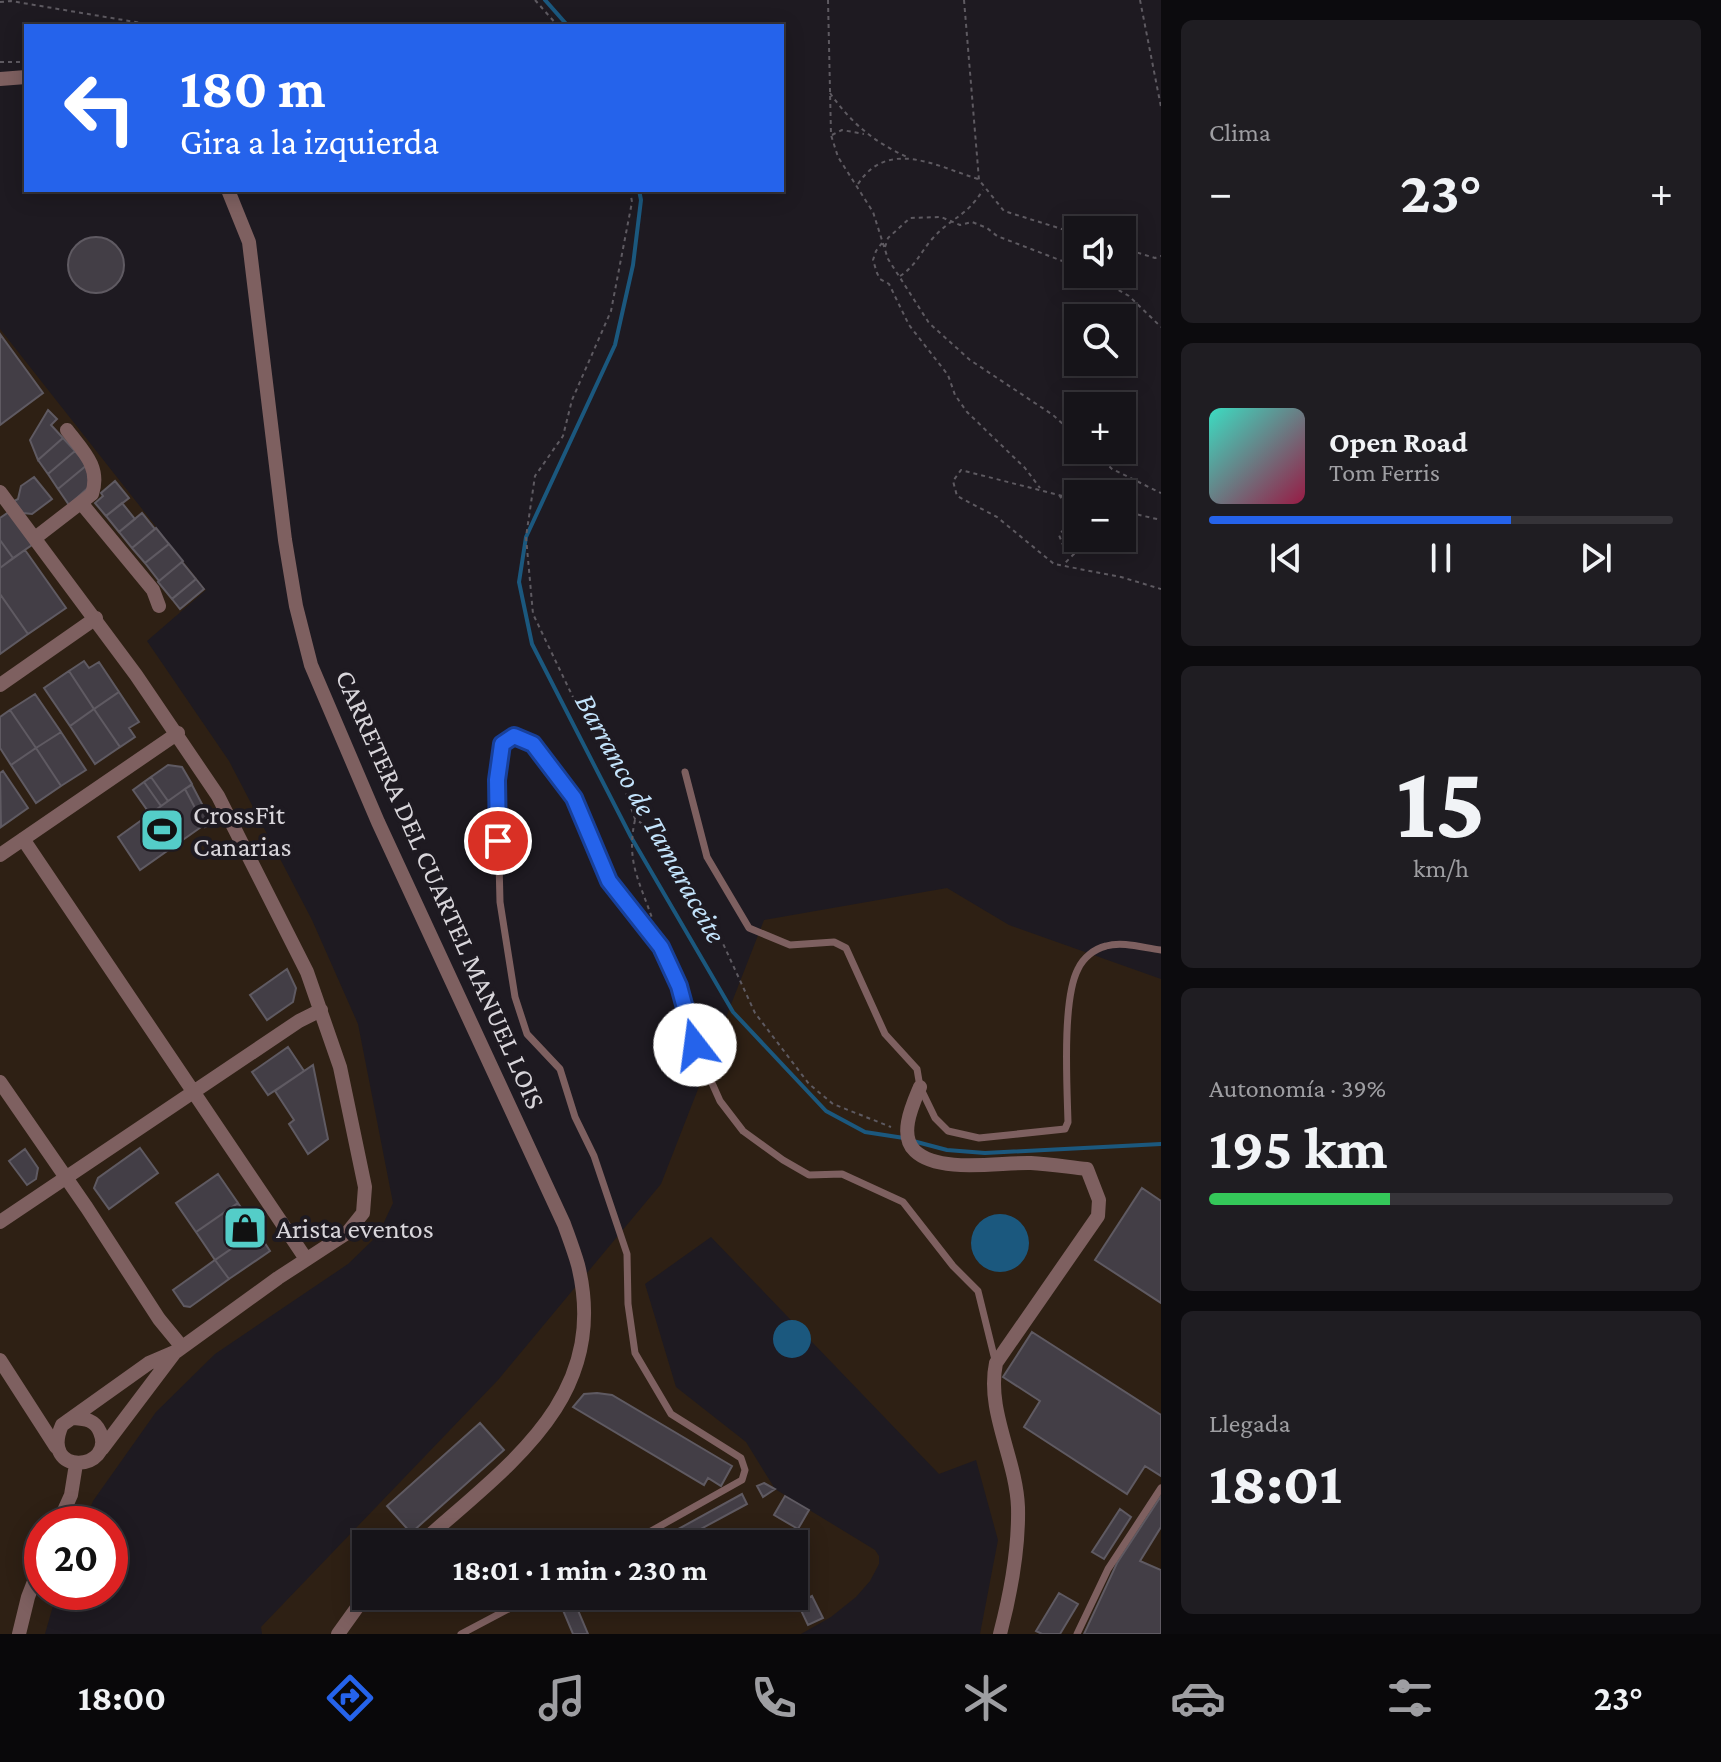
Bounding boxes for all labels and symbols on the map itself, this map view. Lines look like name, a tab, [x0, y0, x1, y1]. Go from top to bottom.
street label: CARRETERA DEL CUARTEL MANUEL LOIS	[329, 665, 552, 1113]
water label: Barranco de Tamaraceite	[569, 687, 734, 948]
place label: CrossFit Canarias	[193, 799, 292, 862]
sports icon: CrossFit Canarias	[138, 806, 186, 854]
pin	[464, 807, 532, 875]
position arrow	[653, 1003, 737, 1087]
shop icon: Arista eventos	[221, 1204, 269, 1252]
place label: Arista eventos	[276, 1213, 434, 1244]
speed limit sign: 20	[24, 1506, 128, 1610]

